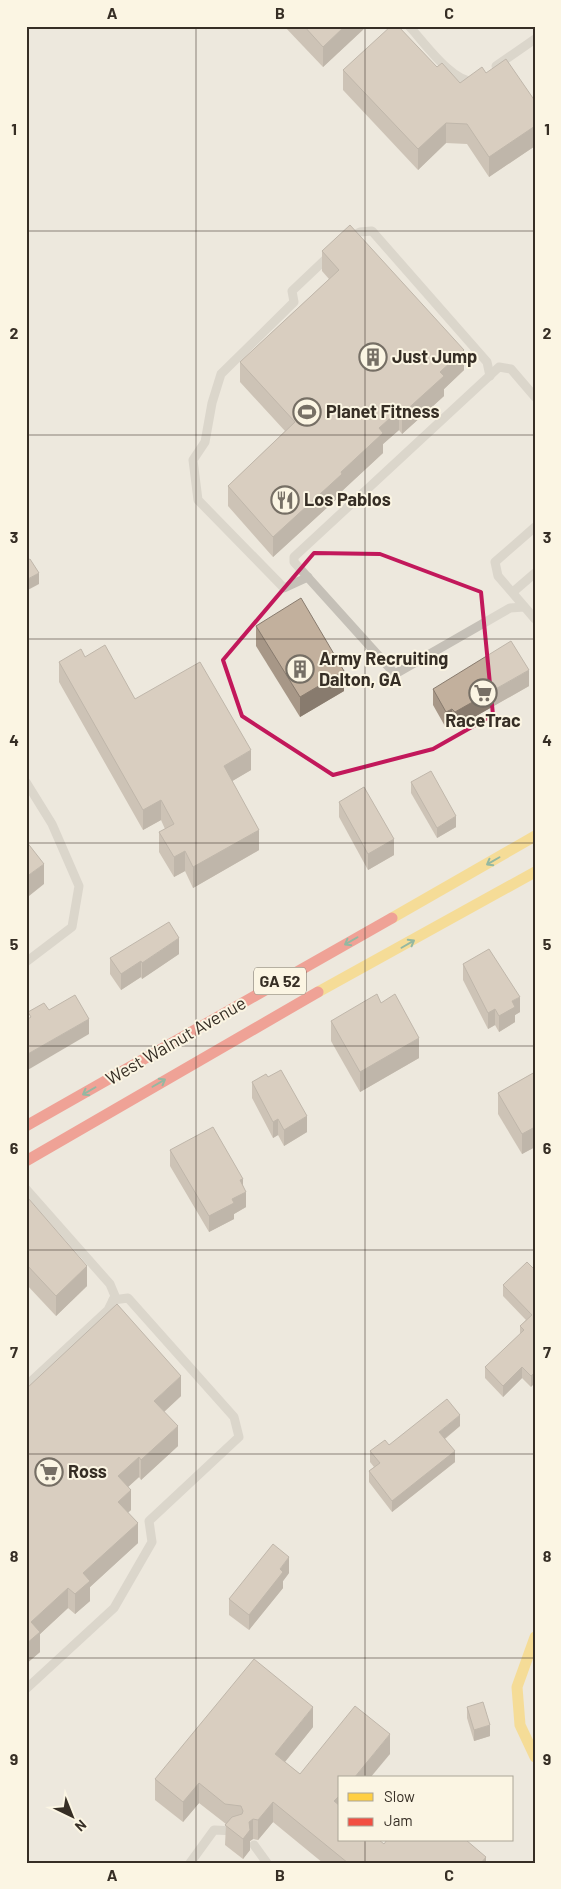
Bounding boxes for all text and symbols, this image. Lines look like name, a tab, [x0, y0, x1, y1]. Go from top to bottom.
text: A	[107, 3, 118, 22]
text: B	[275, 3, 285, 22]
text: C	[444, 3, 454, 22]
text: 1	[11, 119, 17, 138]
text: 1	[544, 119, 550, 138]
text: 2	[10, 323, 19, 342]
text: 2	[543, 323, 552, 342]
building icon: Just Jump	[358, 342, 388, 372]
place label: Just Jump	[392, 345, 477, 367]
sports icon: Planet Fitness	[292, 397, 322, 427]
place label: Planet Fitness	[326, 400, 439, 422]
restaurant icon: Los Pablos	[270, 485, 300, 515]
place label: Los Pablos	[304, 488, 391, 510]
text: 3	[10, 527, 18, 546]
text: 3	[543, 527, 551, 546]
place label: Army Recruiting Dalton, GA	[319, 647, 448, 690]
building icon: Army Recruiting Dalton, GA	[285, 654, 315, 684]
supermarket icon: RaceTrac	[468, 678, 498, 708]
place label: RaceTrac	[445, 709, 521, 731]
text: 4	[9, 730, 19, 749]
text: 4	[542, 730, 552, 749]
one-way arrow	[486, 856, 500, 866]
text: 5	[10, 934, 19, 953]
text: 5	[543, 934, 552, 953]
one-way arrow	[345, 936, 359, 946]
one-way arrow	[400, 939, 414, 949]
road number: GA 52	[254, 968, 306, 994]
street label: West Walnut Avenue	[102, 991, 249, 1089]
one-way arrow	[151, 1078, 165, 1088]
one-way arrow	[82, 1086, 96, 1096]
text: 6	[10, 1138, 19, 1157]
text: 6	[543, 1138, 552, 1157]
text: 7	[10, 1342, 18, 1361]
text: 7	[543, 1342, 551, 1361]
supermarket icon: Ross	[34, 1457, 64, 1487]
place label: Ross	[68, 1460, 107, 1482]
text: 8	[10, 1546, 19, 1565]
text: 8	[543, 1546, 552, 1565]
text: 9	[10, 1749, 18, 1768]
text: 9	[543, 1749, 551, 1768]
legend	[338, 1776, 514, 1842]
text: Slow	[384, 1787, 415, 1805]
north arrow	[48, 1792, 98, 1842]
text: Jam	[384, 1811, 413, 1829]
text: N	[72, 1816, 90, 1835]
text: A	[107, 1865, 118, 1884]
text: B	[275, 1865, 285, 1884]
text: C	[444, 1865, 454, 1884]

